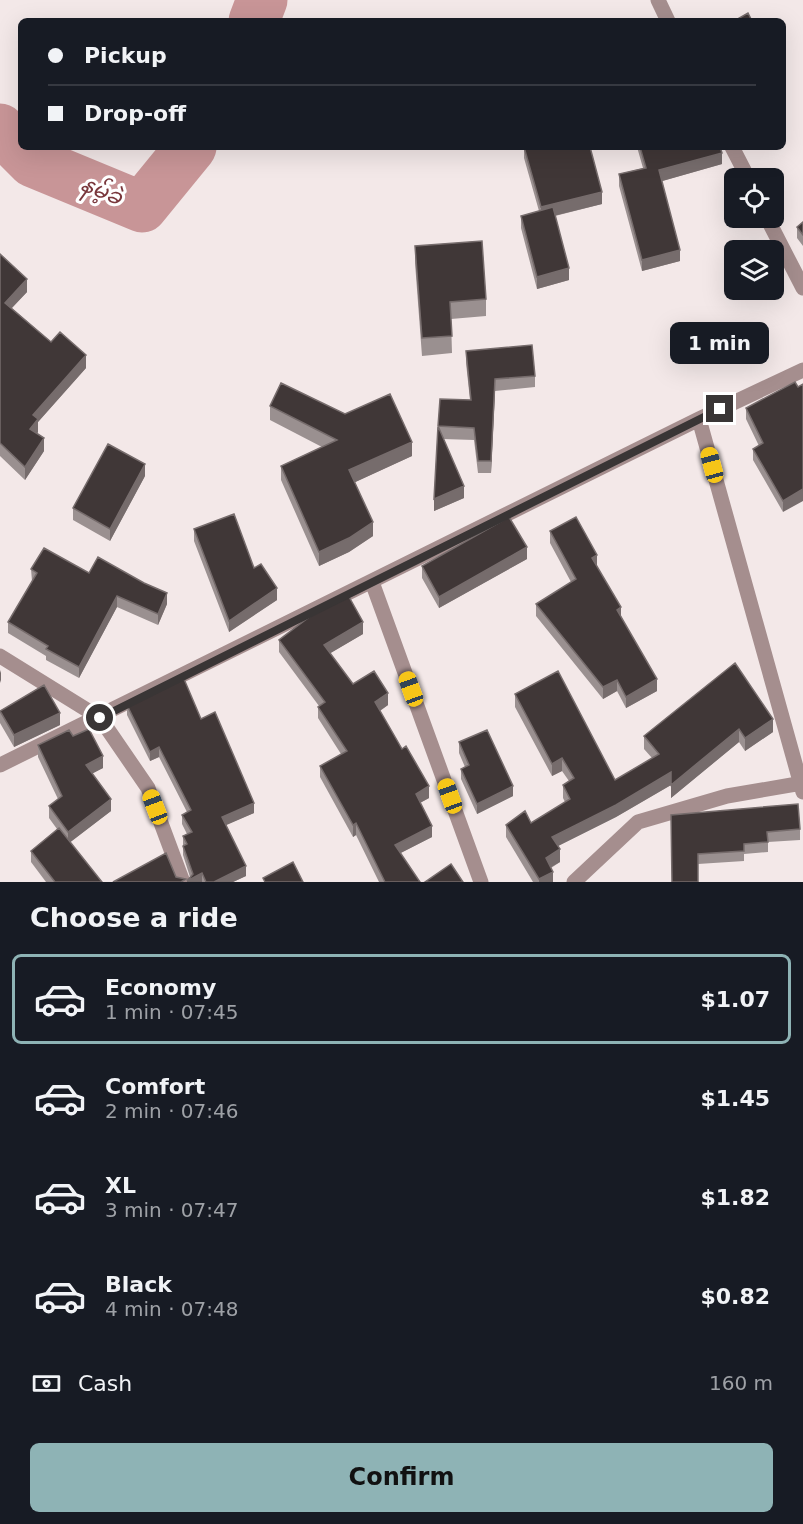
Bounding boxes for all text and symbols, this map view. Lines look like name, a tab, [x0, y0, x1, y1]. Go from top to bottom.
text: Pickup	[84, 43, 167, 68]
text: Drop-off	[84, 101, 186, 126]
water label: နမ့်ခဲ	[75, 168, 128, 216]
map controls	[724, 168, 784, 300]
button: locate	[724, 168, 784, 228]
button: layers	[724, 240, 784, 300]
callout: 1 min	[670, 322, 770, 364]
text: 1 min	[688, 331, 751, 355]
route end	[706, 395, 733, 422]
car	[699, 445, 725, 485]
car	[396, 669, 426, 709]
route start	[86, 704, 113, 731]
car	[435, 776, 465, 816]
car	[140, 787, 170, 827]
text: Choose a ride	[30, 902, 238, 933]
icon: car	[33, 972, 87, 1026]
text: Economy	[105, 975, 216, 1000]
text: $1.07	[700, 987, 770, 1012]
text: 1 min · 07:45	[105, 1000, 239, 1024]
icon: car	[33, 1071, 87, 1125]
text: Comfort	[105, 1074, 205, 1099]
text: $1.45	[700, 1086, 770, 1111]
text: 2 min · 07:46	[105, 1099, 239, 1123]
icon: car	[33, 1170, 87, 1224]
text: XL	[105, 1173, 136, 1198]
text: $1.82	[700, 1185, 770, 1210]
text: 3 min · 07:47	[105, 1198, 239, 1222]
icon: car	[33, 1269, 87, 1323]
text: Black	[105, 1272, 172, 1297]
text: $0.82	[700, 1284, 770, 1309]
text: 4 min · 07:48	[105, 1297, 239, 1321]
icon: cash	[30, 1367, 63, 1400]
text: Cash	[78, 1371, 132, 1396]
text: 160 m	[709, 1371, 773, 1395]
button: Confirm	[30, 1443, 773, 1512]

